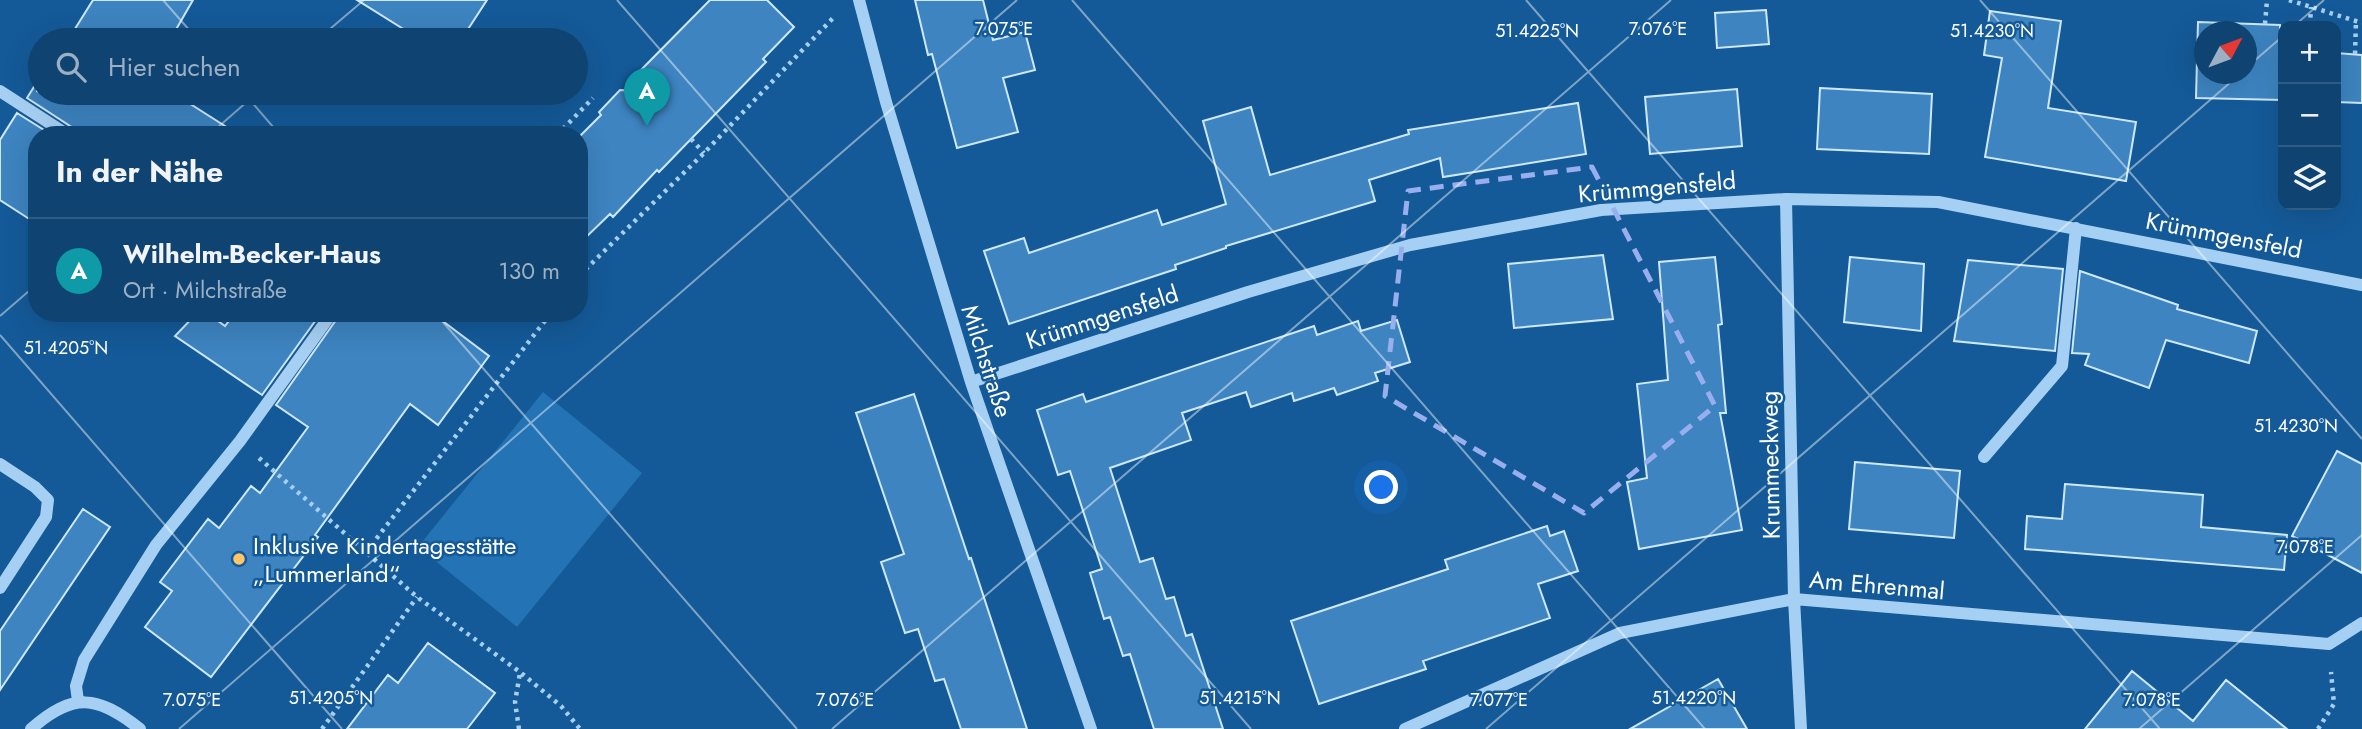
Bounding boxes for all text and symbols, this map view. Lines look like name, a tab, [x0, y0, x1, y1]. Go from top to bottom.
text: 7.075°E	[975, 16, 1033, 42]
text: 7.076°E	[1629, 16, 1687, 42]
text: 51.4225°N	[1495, 18, 1579, 44]
text: 51.4230°N	[1950, 18, 2034, 44]
north arrow	[2194, 21, 2257, 84]
map controls	[2278, 21, 2341, 210]
button: +	[2278, 21, 2341, 84]
search box	[28, 28, 588, 105]
icon: search	[52, 48, 90, 86]
text: Hier suchen	[108, 48, 241, 86]
pin: A	[624, 68, 670, 126]
button: −	[2278, 84, 2341, 147]
button: layers	[2278, 147, 2341, 210]
text: In der Nähe	[56, 150, 223, 193]
street label: Krümmgensfeld	[1576, 163, 1738, 211]
street label: Krümmgensfeld	[2143, 203, 2305, 267]
text: Wilhelm-Becker-Haus	[123, 235, 381, 273]
text: A	[71, 254, 87, 288]
text: 130 m	[498, 254, 560, 288]
text: Ort · Milchstraße	[123, 273, 287, 307]
street label: Krümmgensfeld	[1021, 276, 1183, 358]
street label: Milchstraße	[952, 300, 1022, 422]
text: 51.4205°N	[24, 335, 108, 361]
street label: Krummeckweg	[1751, 390, 1789, 540]
text: 51.4230°N	[2254, 413, 2338, 439]
your location	[1364, 470, 1398, 504]
place label: Inklusive Kindertagesstätte „Lummerland“	[253, 528, 516, 591]
text: 7.078°E	[2276, 534, 2334, 560]
marker: Inklusive Kindertagesstätte „Lummerland“	[231, 551, 247, 567]
street label: Am Ehrenmal	[1808, 562, 1946, 608]
text: 51.4205°N	[289, 685, 373, 711]
text: 51.4215°N	[1199, 685, 1281, 711]
text: 51.4220°N	[1652, 685, 1736, 711]
text: 7.075°E	[163, 687, 221, 713]
text: 7.076°E	[816, 687, 874, 713]
text: 7.077°E	[1470, 687, 1528, 713]
text: 7.078°E	[2123, 687, 2181, 713]

